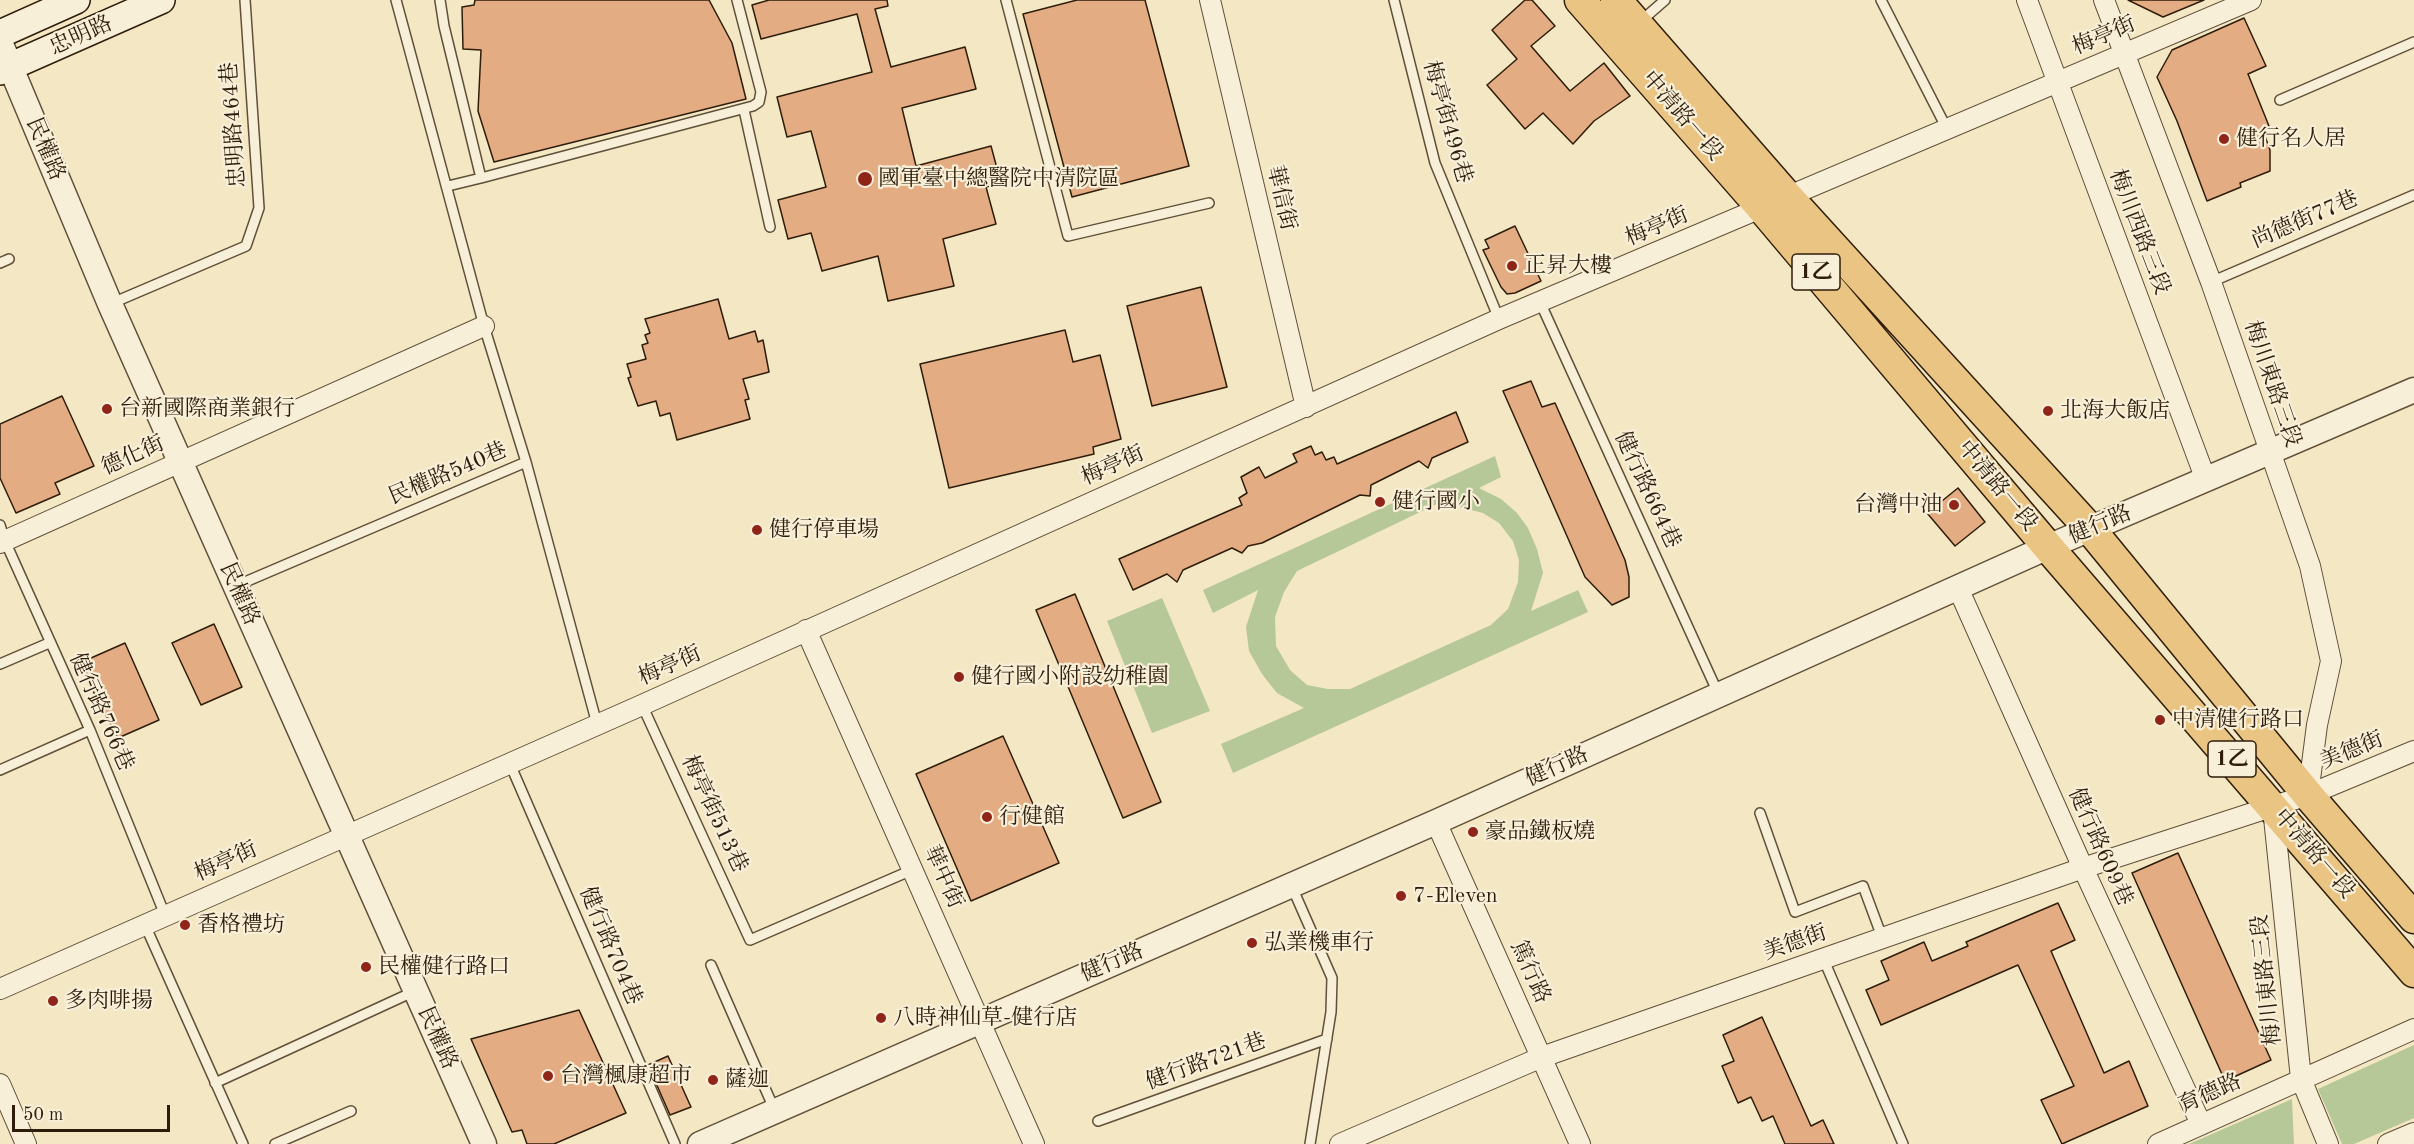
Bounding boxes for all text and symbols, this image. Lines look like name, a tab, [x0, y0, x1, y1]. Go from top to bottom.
street label: 忠明路	[45, 11, 117, 61]
street label: 梅亭街	[2068, 11, 2140, 61]
street label: 梅亭街496巷	[1417, 58, 1477, 186]
street label: 忠明路464巷	[216, 61, 252, 189]
street label: 中清路一段	[1636, 66, 1728, 166]
street label: 民權路	[20, 113, 70, 185]
place label: 健行名人居	[2236, 126, 2346, 152]
marker: 健行名人居	[2217, 132, 2231, 146]
street label: 華信街	[1261, 163, 1301, 233]
place label: 國軍臺中總醫院中清院區	[878, 166, 1120, 192]
street label: 梅川西路三段	[2103, 166, 2175, 298]
marker: 國軍臺中總醫院中清院區	[856, 170, 874, 188]
street label: 尚德街77巷	[2248, 186, 2362, 254]
street label: 梅亭街	[1621, 202, 1693, 252]
place label: 正昇大樓	[1524, 253, 1612, 279]
road number: 1乙	[1792, 254, 1840, 290]
marker: 正昇大樓	[1505, 259, 1519, 273]
street label: 梅川東路三段	[2238, 317, 2306, 451]
place label: 台新國際商業銀行	[119, 396, 295, 422]
place label: 北海大飯店	[2060, 398, 2170, 424]
marker: 台新國際商業銀行	[100, 402, 114, 416]
marker: 北海大飯店	[2041, 404, 2055, 418]
street label: 健行路664巷	[1608, 427, 1686, 553]
street label: 德化街	[97, 431, 169, 481]
street label: 中清路一段	[1952, 435, 2042, 537]
street label: 民權路540巷	[385, 437, 511, 511]
street label: 梅亭街	[1077, 441, 1149, 491]
place label: 健行國小	[1392, 489, 1480, 515]
place label: 台灣中油	[1854, 492, 1942, 518]
marker: 健行國小	[1373, 495, 1387, 509]
marker: 台灣中油	[1947, 498, 1961, 512]
street label: 健行路	[2064, 500, 2136, 550]
place label: 健行停車場	[769, 517, 879, 543]
marker: 健行停車場	[750, 523, 764, 537]
street label: 民權路	[214, 558, 264, 630]
street label: 梅亭街	[634, 641, 706, 691]
street label: 健行路766巷	[63, 649, 139, 775]
place label: 健行國小附設幼稚園	[971, 664, 1169, 690]
marker: 健行國小附設幼稚園	[952, 670, 966, 684]
place label: 中清健行路口	[2172, 707, 2304, 733]
marker: 中清健行路口	[2153, 713, 2167, 727]
street label: 美德街	[2316, 726, 2388, 776]
road number: 1乙	[2208, 741, 2256, 777]
street label: 健行路	[1521, 742, 1593, 792]
street label: 梅亭街513巷	[675, 751, 753, 877]
street label: 健行路609巷	[2062, 784, 2138, 910]
place label: 行健館	[999, 804, 1065, 830]
street label: 中清路一段	[2268, 804, 2360, 904]
marker: 行健館	[980, 810, 994, 824]
place label: 豪品鐵板燒	[1485, 819, 1595, 845]
marker: 豪品鐵板燒	[1466, 825, 1480, 839]
street label: 梅亭街	[190, 837, 262, 887]
street label: 華中街	[918, 841, 968, 913]
street label: 健行路704巷	[573, 883, 647, 1009]
place label: 7-Eleven	[1413, 883, 1498, 909]
marker: 7-Eleven	[1394, 889, 1408, 903]
place label: 香格禮坊	[197, 912, 285, 938]
street label: 梅川東路三段	[2247, 913, 2287, 1047]
marker: 香格禮坊	[178, 918, 192, 932]
street label: 美德街	[1760, 920, 1830, 966]
place label: 弘業機車行	[1264, 930, 1374, 956]
marker: 弘業機車行	[1245, 936, 1259, 950]
street label: 篤行路	[1505, 936, 1555, 1008]
street label: 健行路	[1076, 938, 1148, 988]
place label: 民權健行路口	[378, 954, 510, 980]
marker: 民權健行路口	[359, 960, 373, 974]
place label: 多肉啡揚	[65, 988, 153, 1014]
marker: 多肉啡揚	[46, 994, 60, 1008]
street label: 民權路	[412, 1002, 462, 1074]
place label: 八時神仙草-健行店	[893, 1005, 1077, 1031]
marker: 八時神仙草-健行店	[874, 1011, 888, 1025]
street label: 健行路721巷	[1142, 1028, 1270, 1096]
place label: 台灣楓康超市	[560, 1063, 692, 1089]
place label: 薩迦	[725, 1067, 769, 1093]
marker: 台灣楓康超市	[541, 1069, 555, 1083]
street label: 育德路	[2174, 1069, 2246, 1119]
marker: 薩迦	[706, 1073, 720, 1087]
scale bar	[15, 1093, 172, 1131]
text: 50 m	[23, 1106, 63, 1124]

